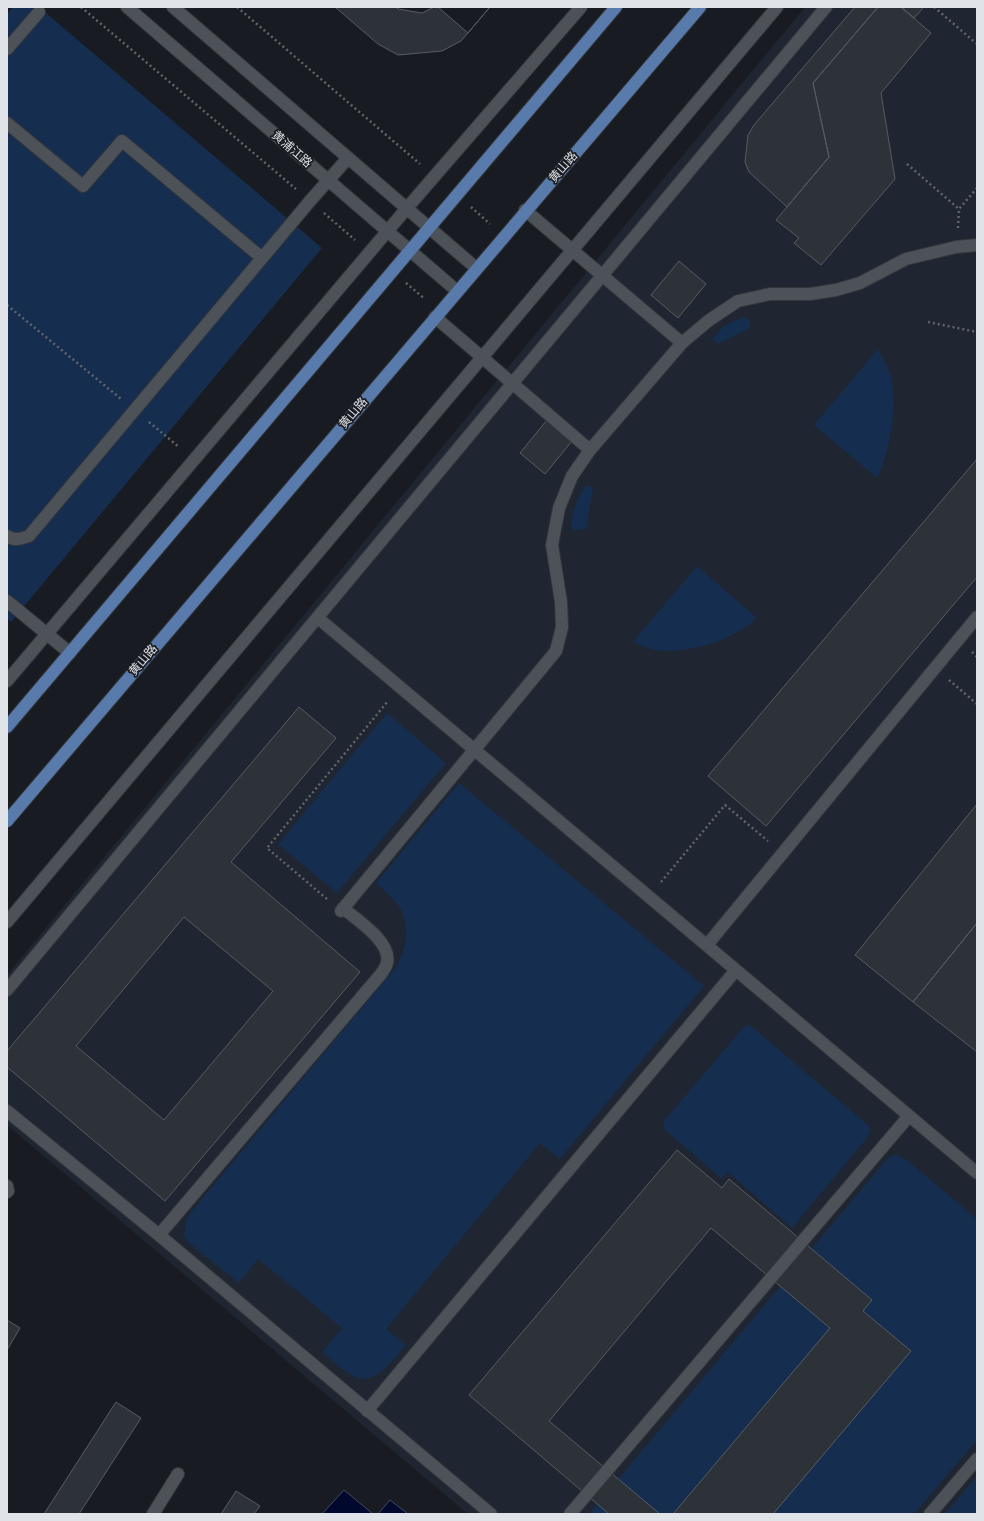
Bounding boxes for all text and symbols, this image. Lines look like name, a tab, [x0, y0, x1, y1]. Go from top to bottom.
street label: 黄浦江路	[270, 127, 315, 169]
street label: 黄山路	[545, 148, 579, 185]
street label: 黄山路	[335, 394, 369, 431]
street label: 黄山路	[125, 641, 159, 678]

